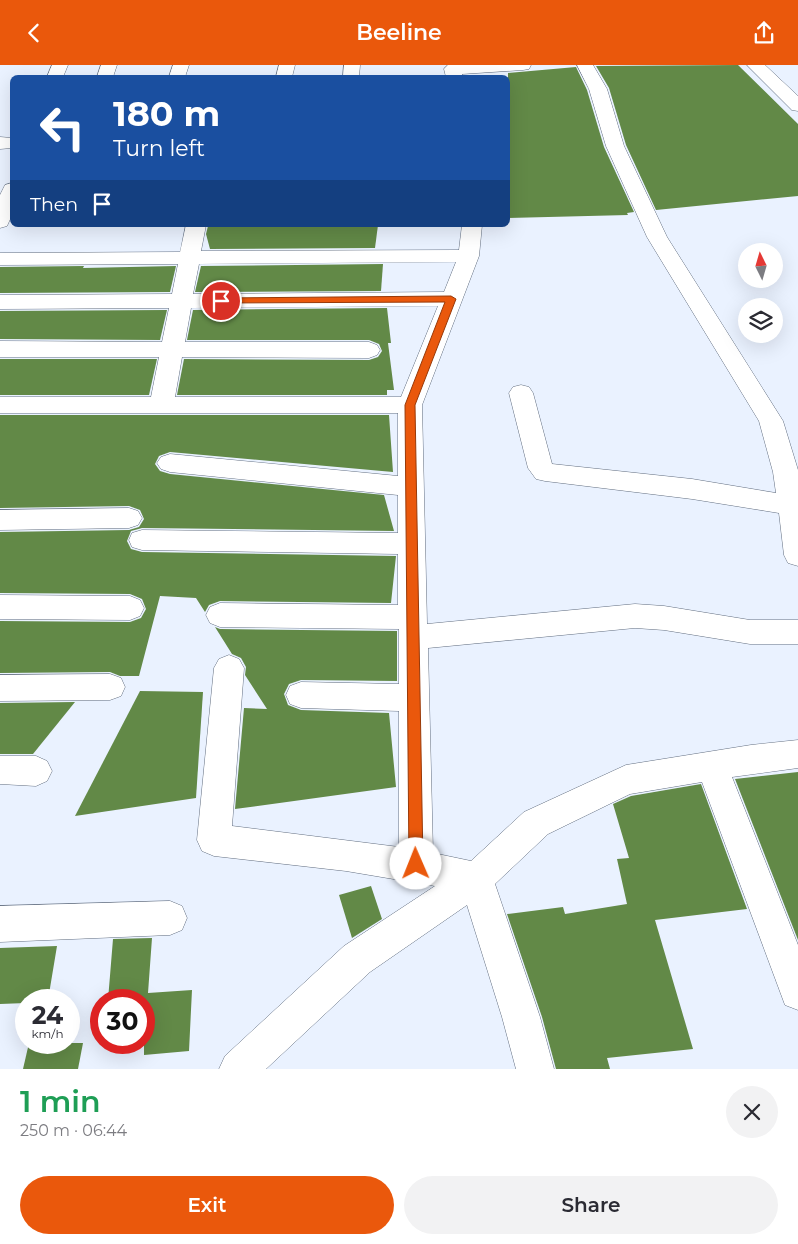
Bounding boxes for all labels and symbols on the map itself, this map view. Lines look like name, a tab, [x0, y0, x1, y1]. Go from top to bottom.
north arrow	[738, 243, 782, 287]
pin	[200, 280, 242, 322]
position arrow	[389, 837, 441, 889]
speed limit sign: 30	[90, 989, 155, 1054]

